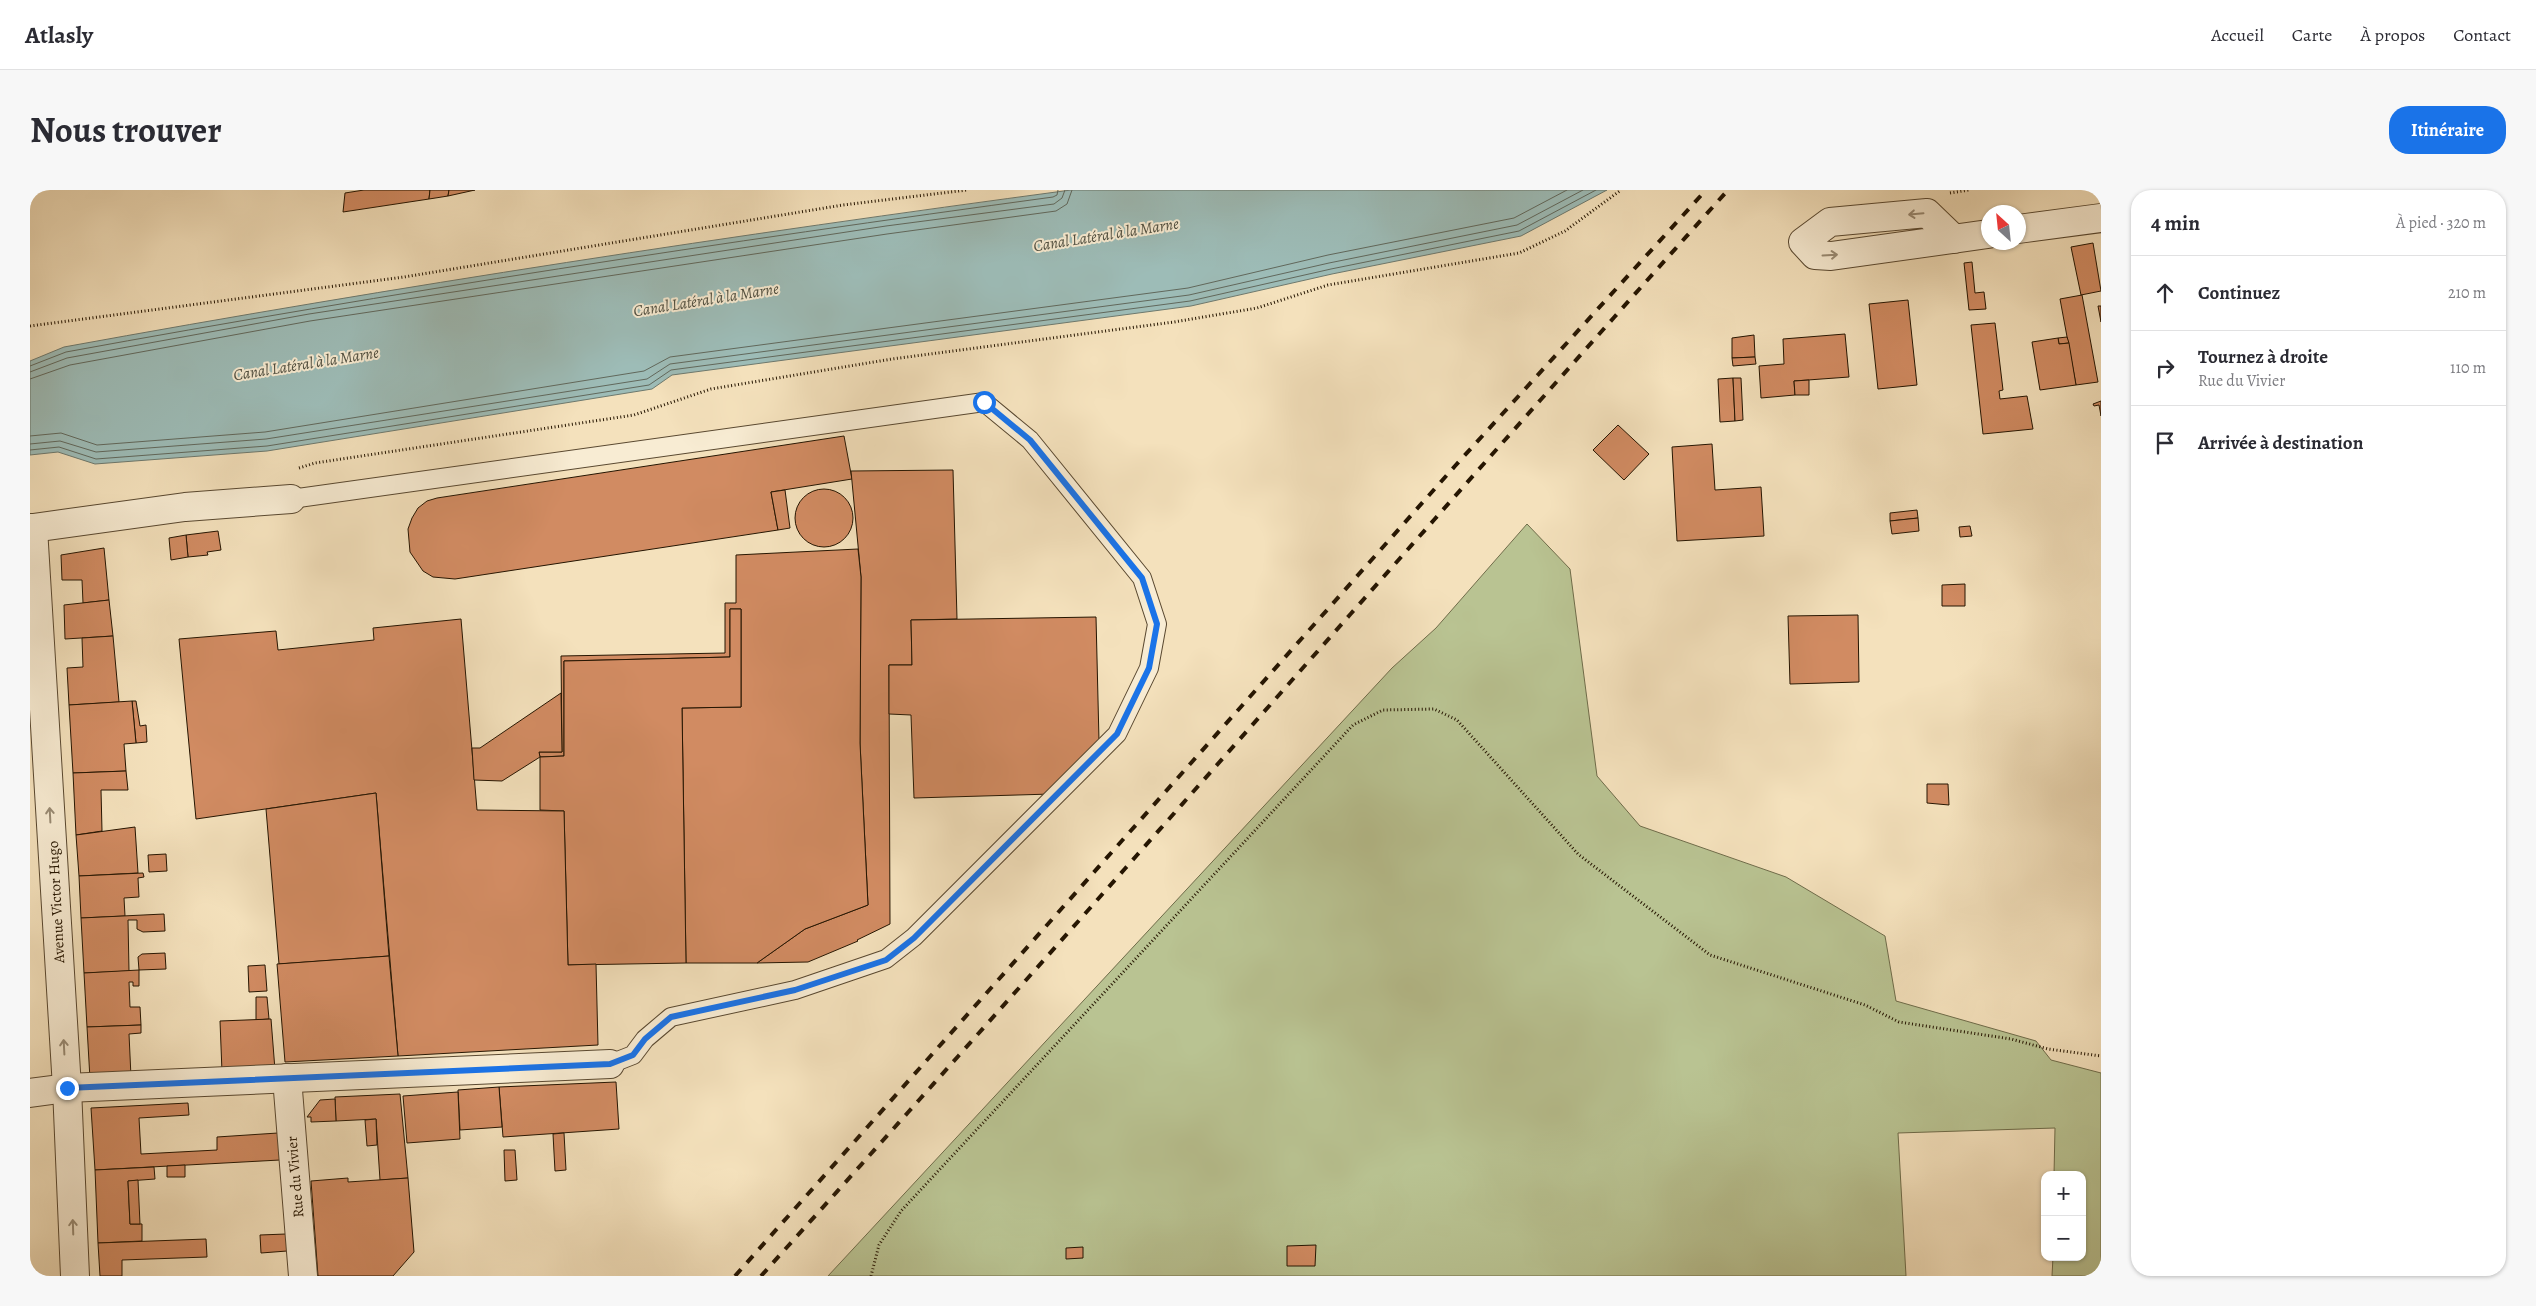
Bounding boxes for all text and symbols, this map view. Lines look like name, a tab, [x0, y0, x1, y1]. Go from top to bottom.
text: Atlasly	[25, 19, 93, 51]
text: Accueil	[2211, 23, 2264, 47]
text: Carte	[2292, 23, 2332, 47]
text: À propos	[2360, 23, 2425, 47]
text: Contact	[2453, 23, 2511, 47]
text: Nous trouver	[30, 106, 222, 154]
button: Itinéraire	[2389, 106, 2506, 154]
north arrow	[1981, 205, 2026, 250]
text: 4 min	[2151, 209, 2200, 237]
one-way arrow	[1908, 210, 1924, 219]
text: À pied · 320 m	[2396, 212, 2486, 234]
water label: Canal Latéral à la Marne	[1032, 213, 1181, 257]
one-way arrow	[1821, 251, 1837, 260]
water label: Canal Latéral à la Marne	[632, 278, 781, 322]
icon: ahead	[2151, 279, 2179, 307]
text: Continuez	[2198, 280, 2280, 306]
text: 210 m	[2448, 282, 2486, 304]
water label: Canal Latéral à la Marne	[232, 342, 381, 386]
text: Tournez à droite	[2198, 344, 2328, 370]
icon: right	[2151, 354, 2179, 382]
text: 110 m	[2450, 357, 2486, 379]
text: Rue du Vivier	[2198, 370, 2285, 392]
route start	[973, 391, 996, 414]
icon: arrive	[2151, 429, 2179, 457]
text: Arrivée à destination	[2198, 430, 2363, 456]
one-way arrow	[46, 808, 55, 824]
street label: Avenue Victor Hugo	[43, 840, 69, 965]
one-way arrow	[60, 1040, 69, 1056]
route end	[56, 1077, 79, 1100]
street label: Rue du Vivier	[281, 1135, 309, 1219]
map controls	[2041, 1171, 2086, 1261]
button: +	[2041, 1171, 2086, 1216]
button: −	[2041, 1216, 2086, 1261]
one-way arrow	[68, 1220, 77, 1236]

